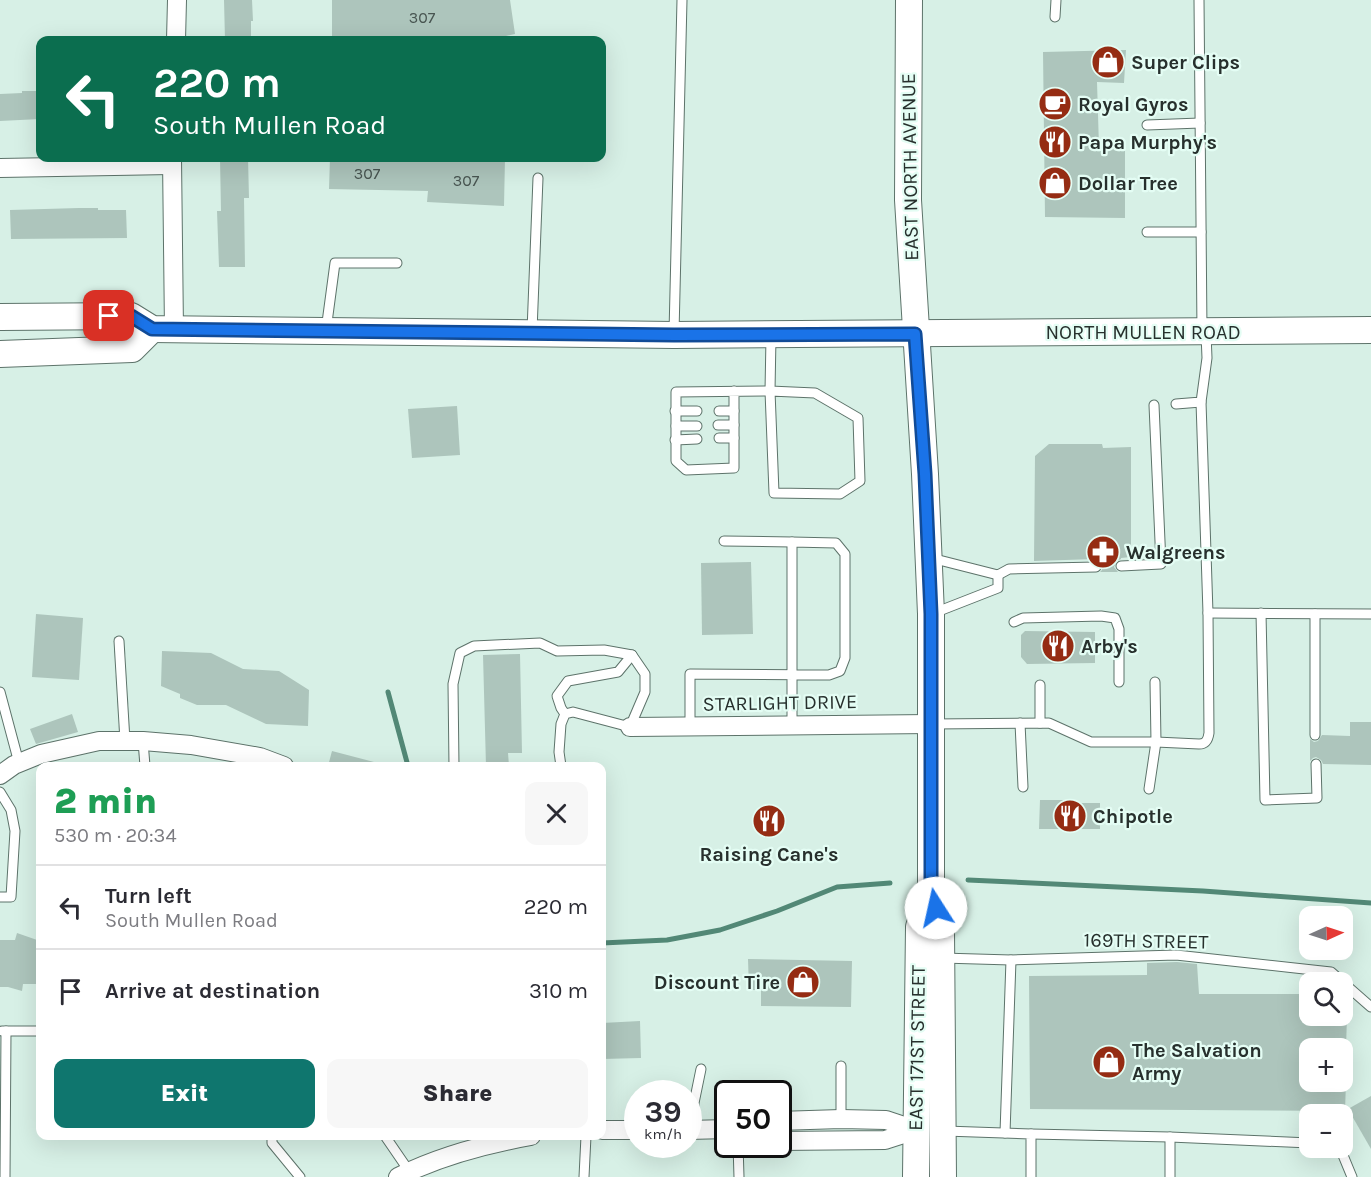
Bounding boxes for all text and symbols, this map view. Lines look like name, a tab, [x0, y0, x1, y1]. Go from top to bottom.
house number: 307	[409, 8, 436, 27]
shop icon: Super Clips	[1090, 44, 1126, 80]
place label: Super Clips	[1131, 51, 1240, 74]
text: 220 m	[153, 58, 281, 108]
icon: left	[54, 60, 132, 138]
street label: EAST NORTH AVENUE	[897, 73, 923, 261]
cafe icon: Royal Gyros	[1037, 86, 1073, 122]
place label: Royal Gyros	[1078, 93, 1188, 116]
text: South Mullen Road	[153, 109, 386, 141]
restaurant icon: Papa Murphy's	[1037, 124, 1073, 160]
place label: Papa Murphy's	[1078, 131, 1217, 154]
house number: 307	[354, 164, 381, 183]
shop icon: Dollar Tree	[1037, 165, 1073, 201]
house number: 307	[453, 171, 480, 190]
place label: Dollar Tree	[1078, 172, 1178, 195]
pin	[83, 290, 134, 341]
icon: arrive	[92, 299, 125, 332]
street label: NORTH MULLEN ROAD	[1045, 321, 1241, 344]
pharmacy icon: Walgreens	[1085, 534, 1121, 570]
place label: Walgreens	[1126, 541, 1226, 564]
restaurant icon: Arby's	[1040, 628, 1076, 664]
place label: Arby's	[1081, 635, 1138, 658]
street label: STARLIGHT DRIVE	[703, 690, 857, 716]
text: 2 min	[54, 780, 157, 822]
button: close	[525, 782, 588, 845]
restaurant icon: Chipotle	[1052, 798, 1088, 834]
restaurant icon: Raising Cane's	[751, 803, 787, 839]
place label: Chipotle	[1093, 805, 1173, 828]
text: 530 m · 20:34	[54, 824, 177, 847]
place label: Raising Cane's	[700, 843, 838, 866]
position arrow	[904, 876, 968, 940]
text: Turn left	[105, 883, 192, 909]
icon: left	[54, 891, 87, 924]
text: 220 m	[524, 894, 588, 920]
north arrow	[1299, 906, 1353, 960]
map controls	[1299, 906, 1353, 1158]
text: South Mullen Road	[105, 909, 278, 932]
street label: 169TH STREET	[1083, 928, 1209, 954]
shop icon: Discount Tire	[785, 964, 821, 1000]
street label: EAST 171ST STREET	[904, 965, 930, 1131]
place label: Discount Tire	[654, 971, 780, 994]
button: search	[1299, 972, 1353, 1026]
icon: arrive	[54, 975, 87, 1008]
text: Arrive at destination	[105, 978, 320, 1004]
text: 310 m	[529, 978, 588, 1004]
button: +	[1299, 1038, 1353, 1092]
place label: The Salvation Army	[1132, 1039, 1262, 1085]
shop icon: The Salvation Army	[1091, 1044, 1127, 1080]
button: Exit	[54, 1059, 315, 1128]
button: Share	[327, 1059, 588, 1128]
speed limit sign: 50	[714, 1080, 792, 1158]
text: 39	[645, 1094, 681, 1130]
button: −	[1299, 1104, 1353, 1158]
text: km/h	[644, 1125, 682, 1143]

